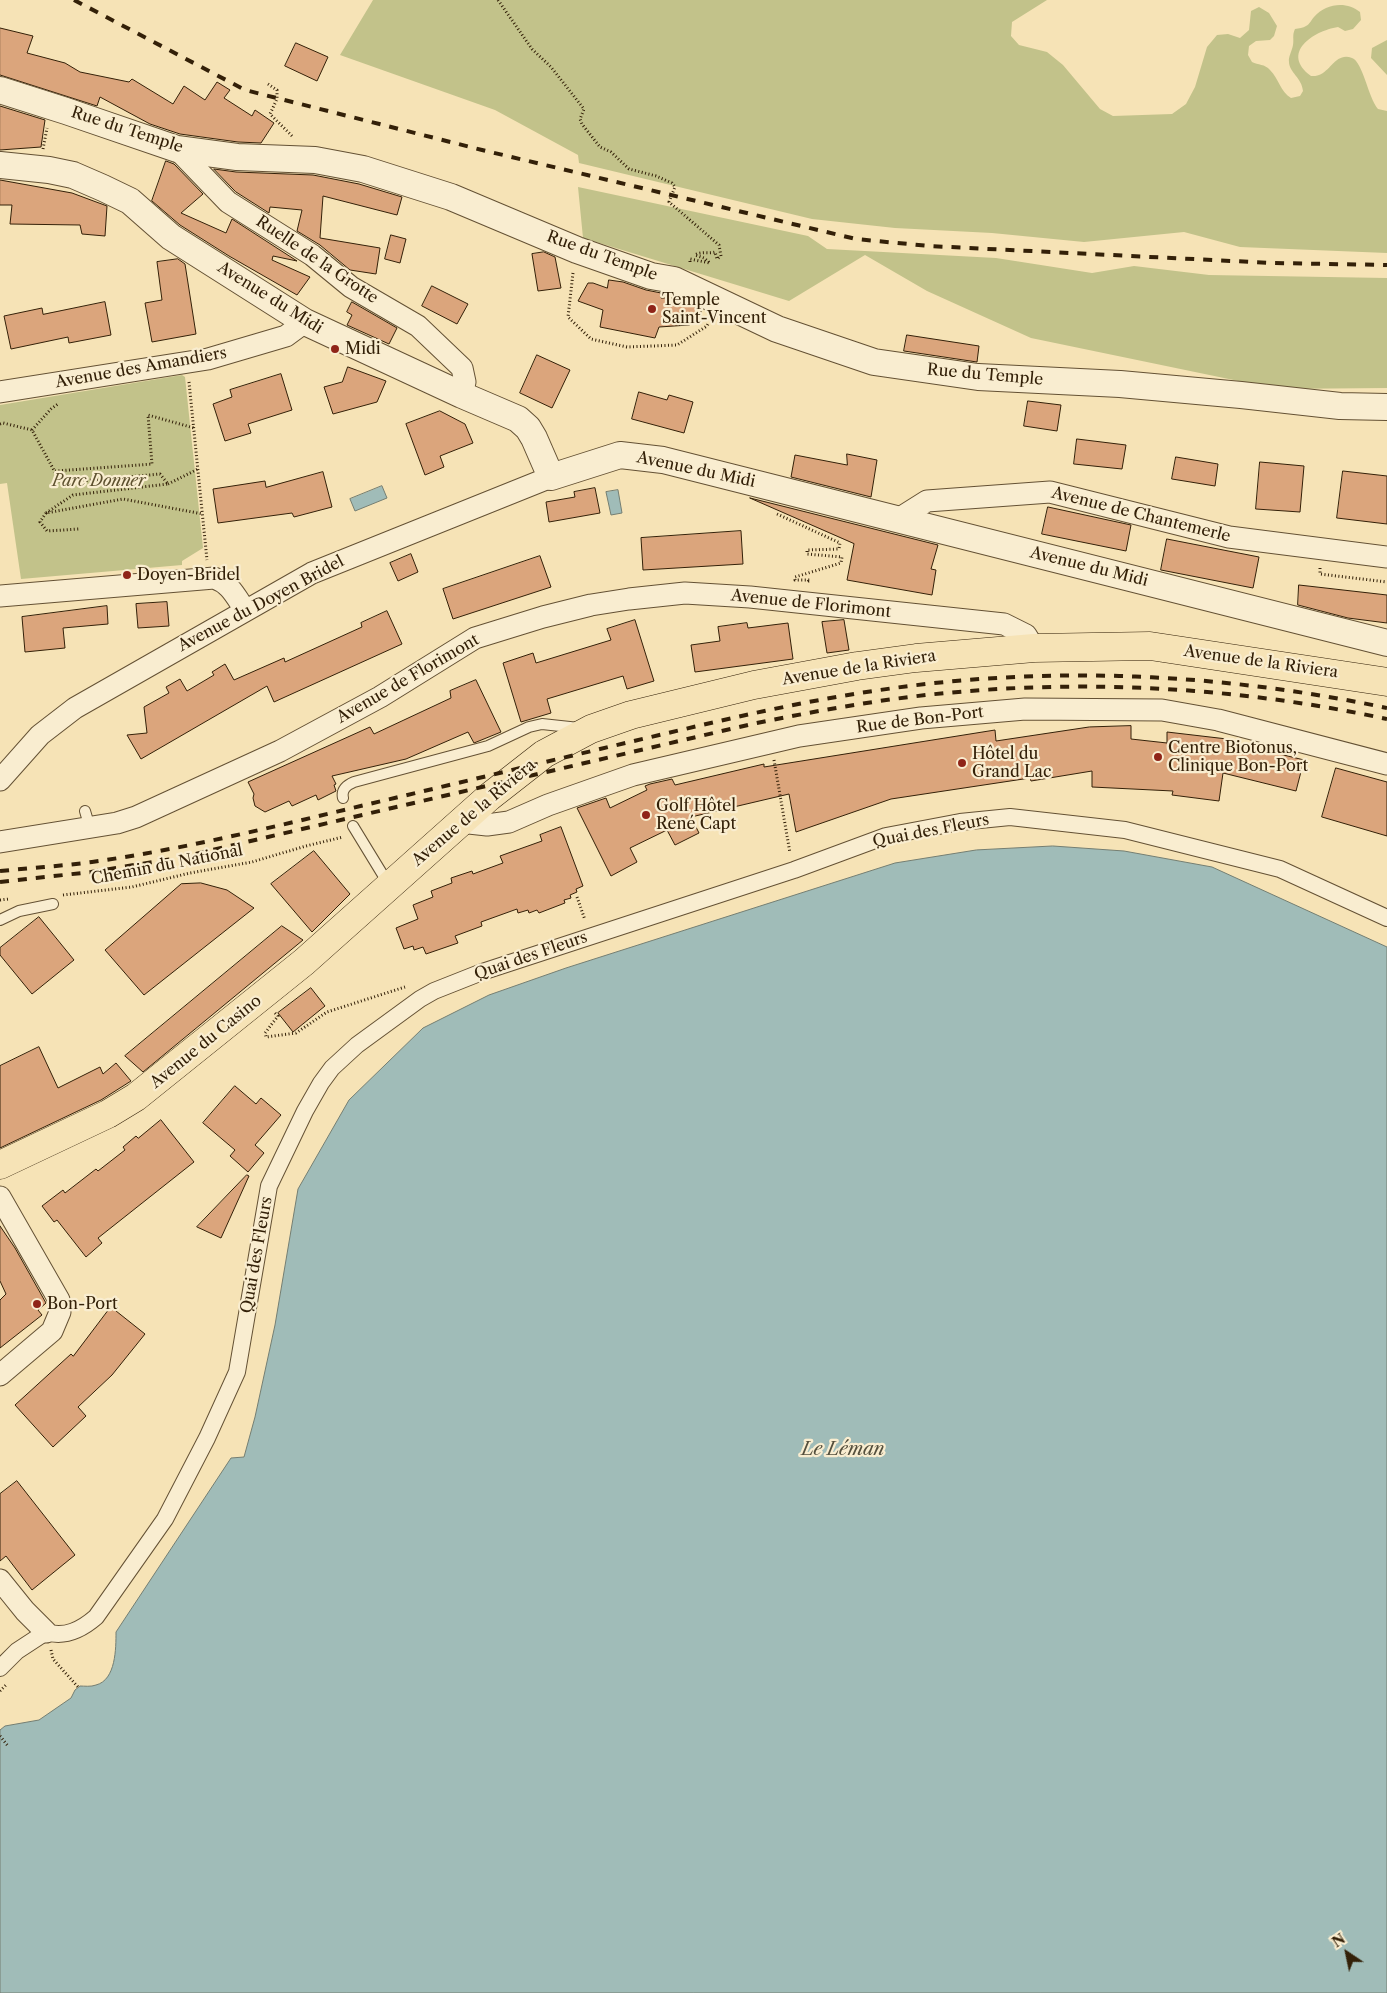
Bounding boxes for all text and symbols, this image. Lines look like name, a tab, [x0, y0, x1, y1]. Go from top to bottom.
street label: Rue du Temple	[69, 103, 185, 157]
street label: Ruelle de la Grotte	[252, 212, 382, 308]
street label: Rue du Temple	[544, 227, 660, 285]
street label: Avenue du Midi	[214, 258, 326, 338]
place label: Temple Saint-Vincent	[662, 290, 766, 328]
marker: Temple Saint-Vincent	[646, 303, 658, 315]
place label: Midi	[345, 339, 381, 359]
street label: Avenue des Amandiers	[54, 343, 228, 393]
marker: Midi	[329, 343, 341, 355]
street label: Rue du Temple	[926, 360, 1044, 390]
street label: Avenue du Midi	[635, 448, 757, 492]
park label: Parc Donner	[52, 471, 146, 491]
street label: Avenue de Chantemerle	[1049, 483, 1233, 547]
street label: Avenue du Midi	[1028, 543, 1150, 591]
street label: Avenue du Doyen Bridel	[175, 552, 347, 656]
place label: Doyen-Bridel	[137, 565, 240, 585]
marker: Doyen-Bridel	[121, 569, 133, 581]
street label: Avenue de Florimont	[730, 586, 892, 622]
street label: Avenue de Florimont	[333, 630, 483, 728]
street label: Avenue de la Riviera	[1183, 642, 1339, 682]
street label: Avenue de la Riviera	[781, 646, 937, 690]
street label: Rue de Bon-Port	[855, 703, 985, 737]
place label: Centre Biotonus, Clinique Bon-Port	[1168, 738, 1308, 776]
place label: Hôtel du Grand Lac	[972, 744, 1051, 782]
marker: Centre Biotonus, Clinique Bon-Port	[1152, 751, 1164, 763]
street label: Avenue de la Riviera	[408, 756, 540, 870]
marker: Hôtel du Grand Lac	[956, 757, 968, 769]
place label: Golf Hôtel René Capt	[656, 796, 736, 834]
marker: Golf Hôtel René Capt	[640, 809, 652, 821]
street label: Quai des Fleurs	[871, 810, 991, 852]
street label: Chemin du National	[90, 841, 244, 889]
street label: Quai des Fleurs	[472, 928, 590, 984]
street label: Avenue du Casino	[147, 991, 265, 1093]
street label: Quai des Fleurs	[237, 1195, 277, 1315]
place label: Bon-Port	[47, 1294, 118, 1314]
marker: Bon-Port	[31, 1298, 43, 1310]
water label: Le Léman	[802, 1439, 884, 1461]
north arrow	[1322, 1928, 1372, 1978]
text: N	[1329, 1930, 1349, 1951]

